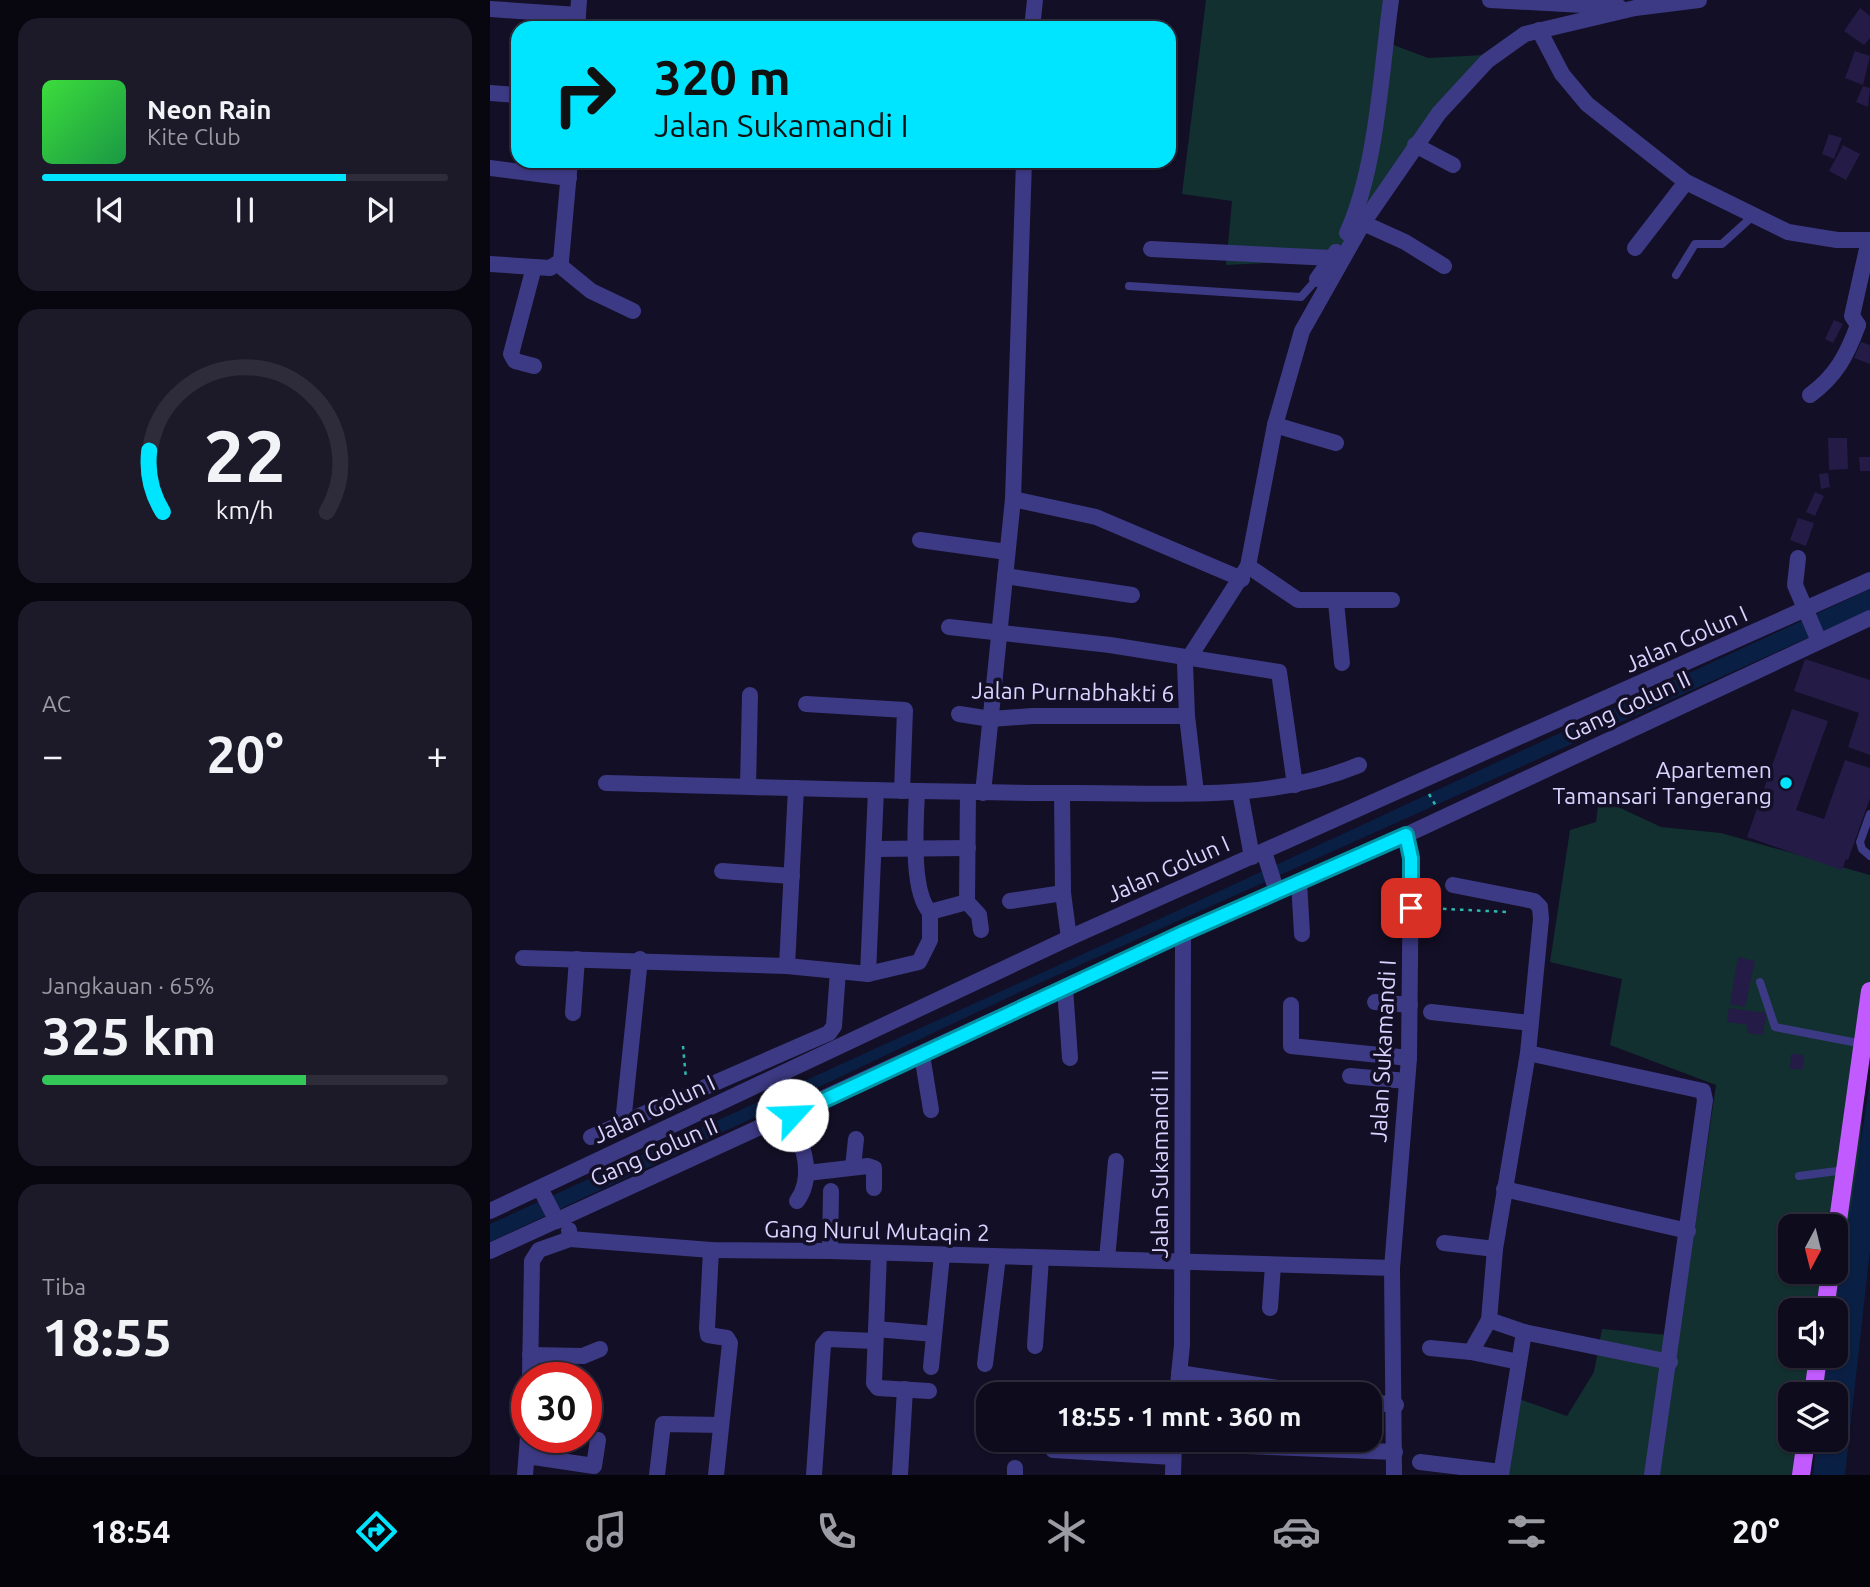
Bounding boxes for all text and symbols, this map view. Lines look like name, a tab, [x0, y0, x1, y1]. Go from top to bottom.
icon: right	[539, 49, 630, 140]
text: 320 m	[654, 49, 791, 104]
text: Neon Rain	[147, 95, 272, 124]
text: Jalan Sukamandi I	[654, 107, 909, 143]
text: Kite Club	[147, 124, 241, 149]
icon: previous	[91, 191, 129, 229]
icon: pause	[226, 191, 264, 229]
icon: next	[361, 191, 399, 229]
text: 22	[204, 415, 286, 497]
text: km/h	[216, 496, 274, 524]
street label: Jalan Golun I	[1621, 600, 1751, 677]
street label: Gang Golun II	[1560, 665, 1694, 746]
street label: Jalan Purnabhakti 6	[971, 677, 1175, 706]
text: AC	[42, 691, 71, 716]
text: 20°	[206, 725, 284, 783]
text: −	[42, 734, 63, 776]
text: +	[427, 734, 448, 776]
place label: Apartemen Tamansari Tangerang	[1552, 757, 1772, 808]
marker: Apartemen Tamansari Tangerang	[1778, 775, 1794, 791]
street label: Jalan Golun I	[1103, 830, 1233, 907]
pin	[1381, 878, 1441, 938]
icon: arrive	[1392, 889, 1430, 927]
street label: Jalan Sukamandi I	[1365, 959, 1400, 1143]
text: Jangkauan · 65%	[42, 973, 214, 998]
text: 325 km	[42, 1007, 216, 1065]
street label: Jalan Golun I	[589, 1069, 719, 1148]
street label: Jalan Sukamandi II	[1147, 1070, 1172, 1258]
position arrow	[755, 1078, 829, 1152]
street label: Gang Golun II	[586, 1112, 721, 1191]
north arrow	[1778, 1214, 1848, 1284]
map controls	[1778, 1214, 1848, 1452]
street label: Gang Nurul Mutaqin 2	[764, 1216, 990, 1245]
text: Tiba	[42, 1274, 86, 1299]
button: sound	[1778, 1298, 1848, 1368]
text: 18:55	[42, 1308, 172, 1366]
speed limit sign: 30	[511, 1362, 602, 1453]
button: layers	[1778, 1382, 1848, 1452]
text: 18:55 · 1 mnt · 360 m	[1057, 1402, 1301, 1431]
icon: directions	[352, 1507, 401, 1556]
icon: music	[582, 1507, 631, 1556]
icon: phone	[812, 1507, 861, 1556]
icon: climate	[1042, 1507, 1091, 1556]
icon: car	[1272, 1507, 1321, 1556]
icon: filters	[1502, 1507, 1551, 1556]
text: 18:54	[91, 1513, 171, 1549]
text: 20°	[1732, 1513, 1779, 1549]

